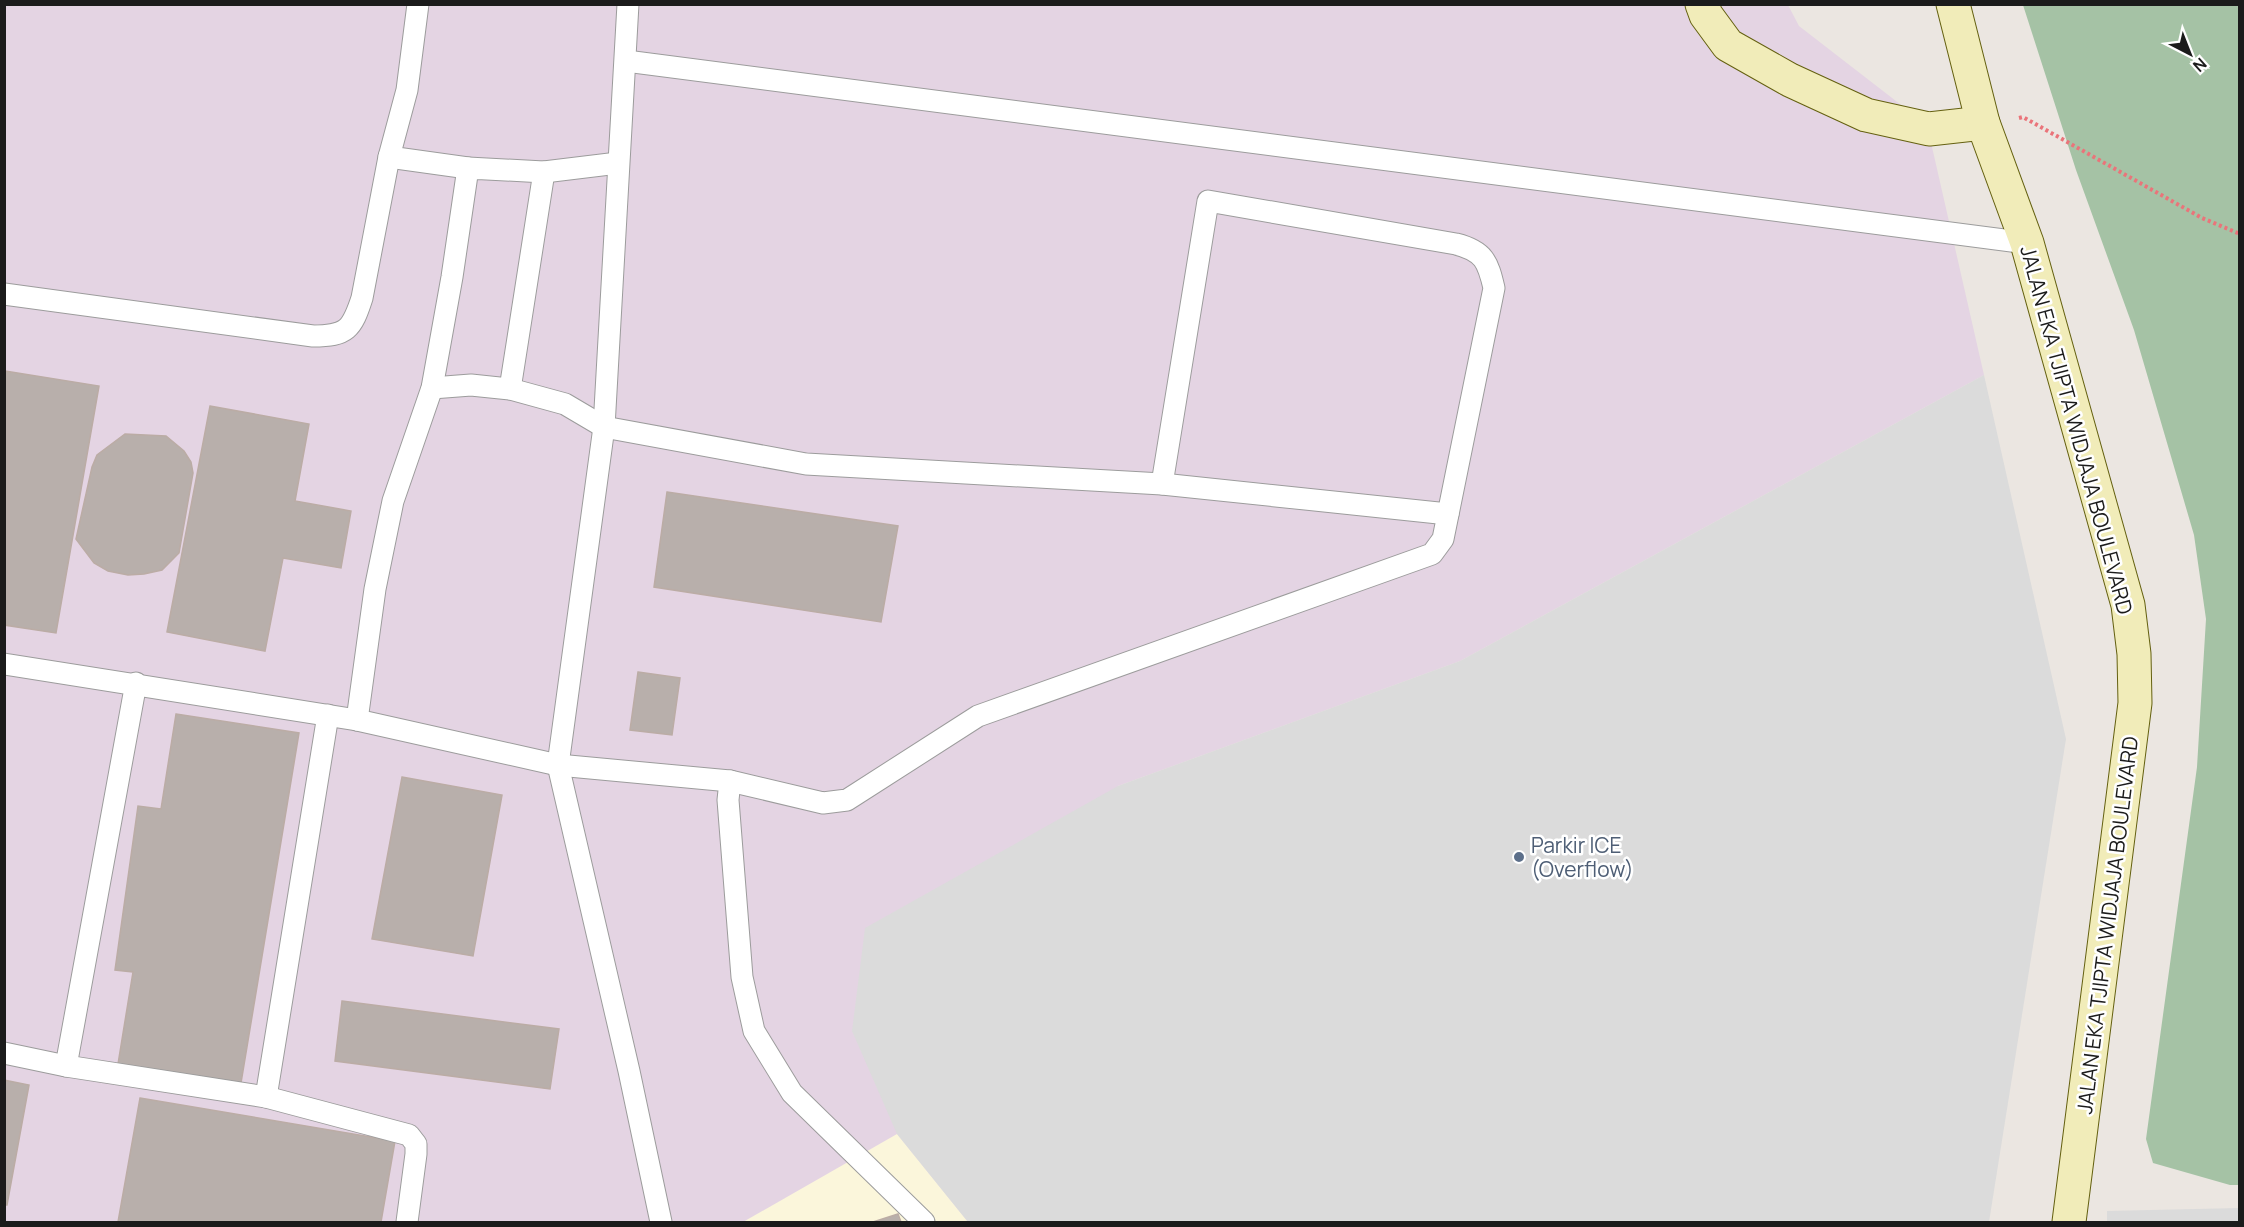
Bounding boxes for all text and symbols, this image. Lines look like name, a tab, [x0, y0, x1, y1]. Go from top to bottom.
north arrow	[2160, 24, 2220, 84]
text: N	[2188, 53, 2212, 77]
street label: JALAN EKA TJIPTA WIDJAJA BOULEVARD	[2014, 243, 2140, 617]
street label: JALAN EKA TJIPTA WIDJAJA BOULEVARD	[2070, 735, 2144, 1115]
place label: Parkir ICE (Overflow)	[1531, 831, 1634, 883]
marker: Parkir ICE (Overflow)	[1512, 850, 1526, 864]

